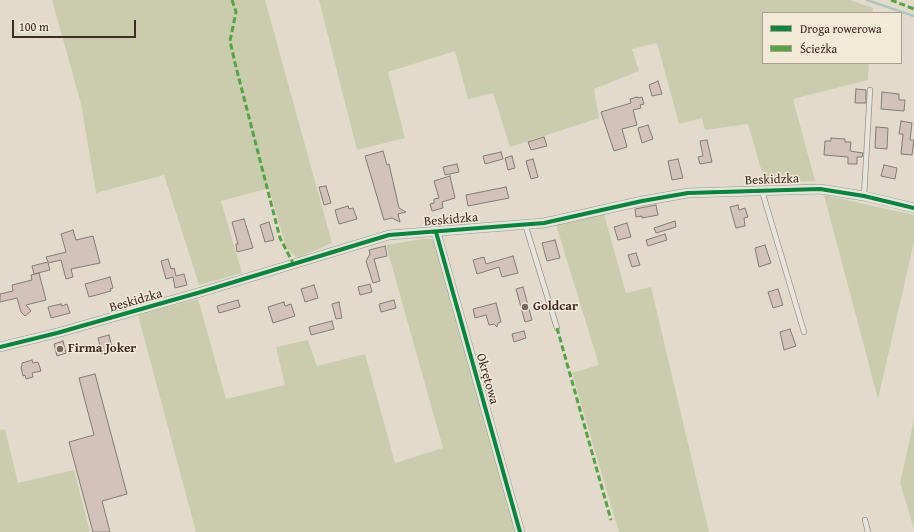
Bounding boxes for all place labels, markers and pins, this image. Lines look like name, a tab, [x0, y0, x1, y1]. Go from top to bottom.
place label: Goldcar	[533, 299, 578, 315]
marker: Goldcar	[520, 302, 530, 312]
place label: Firma Joker	[68, 341, 136, 357]
marker: Firma Joker	[55, 344, 65, 354]

